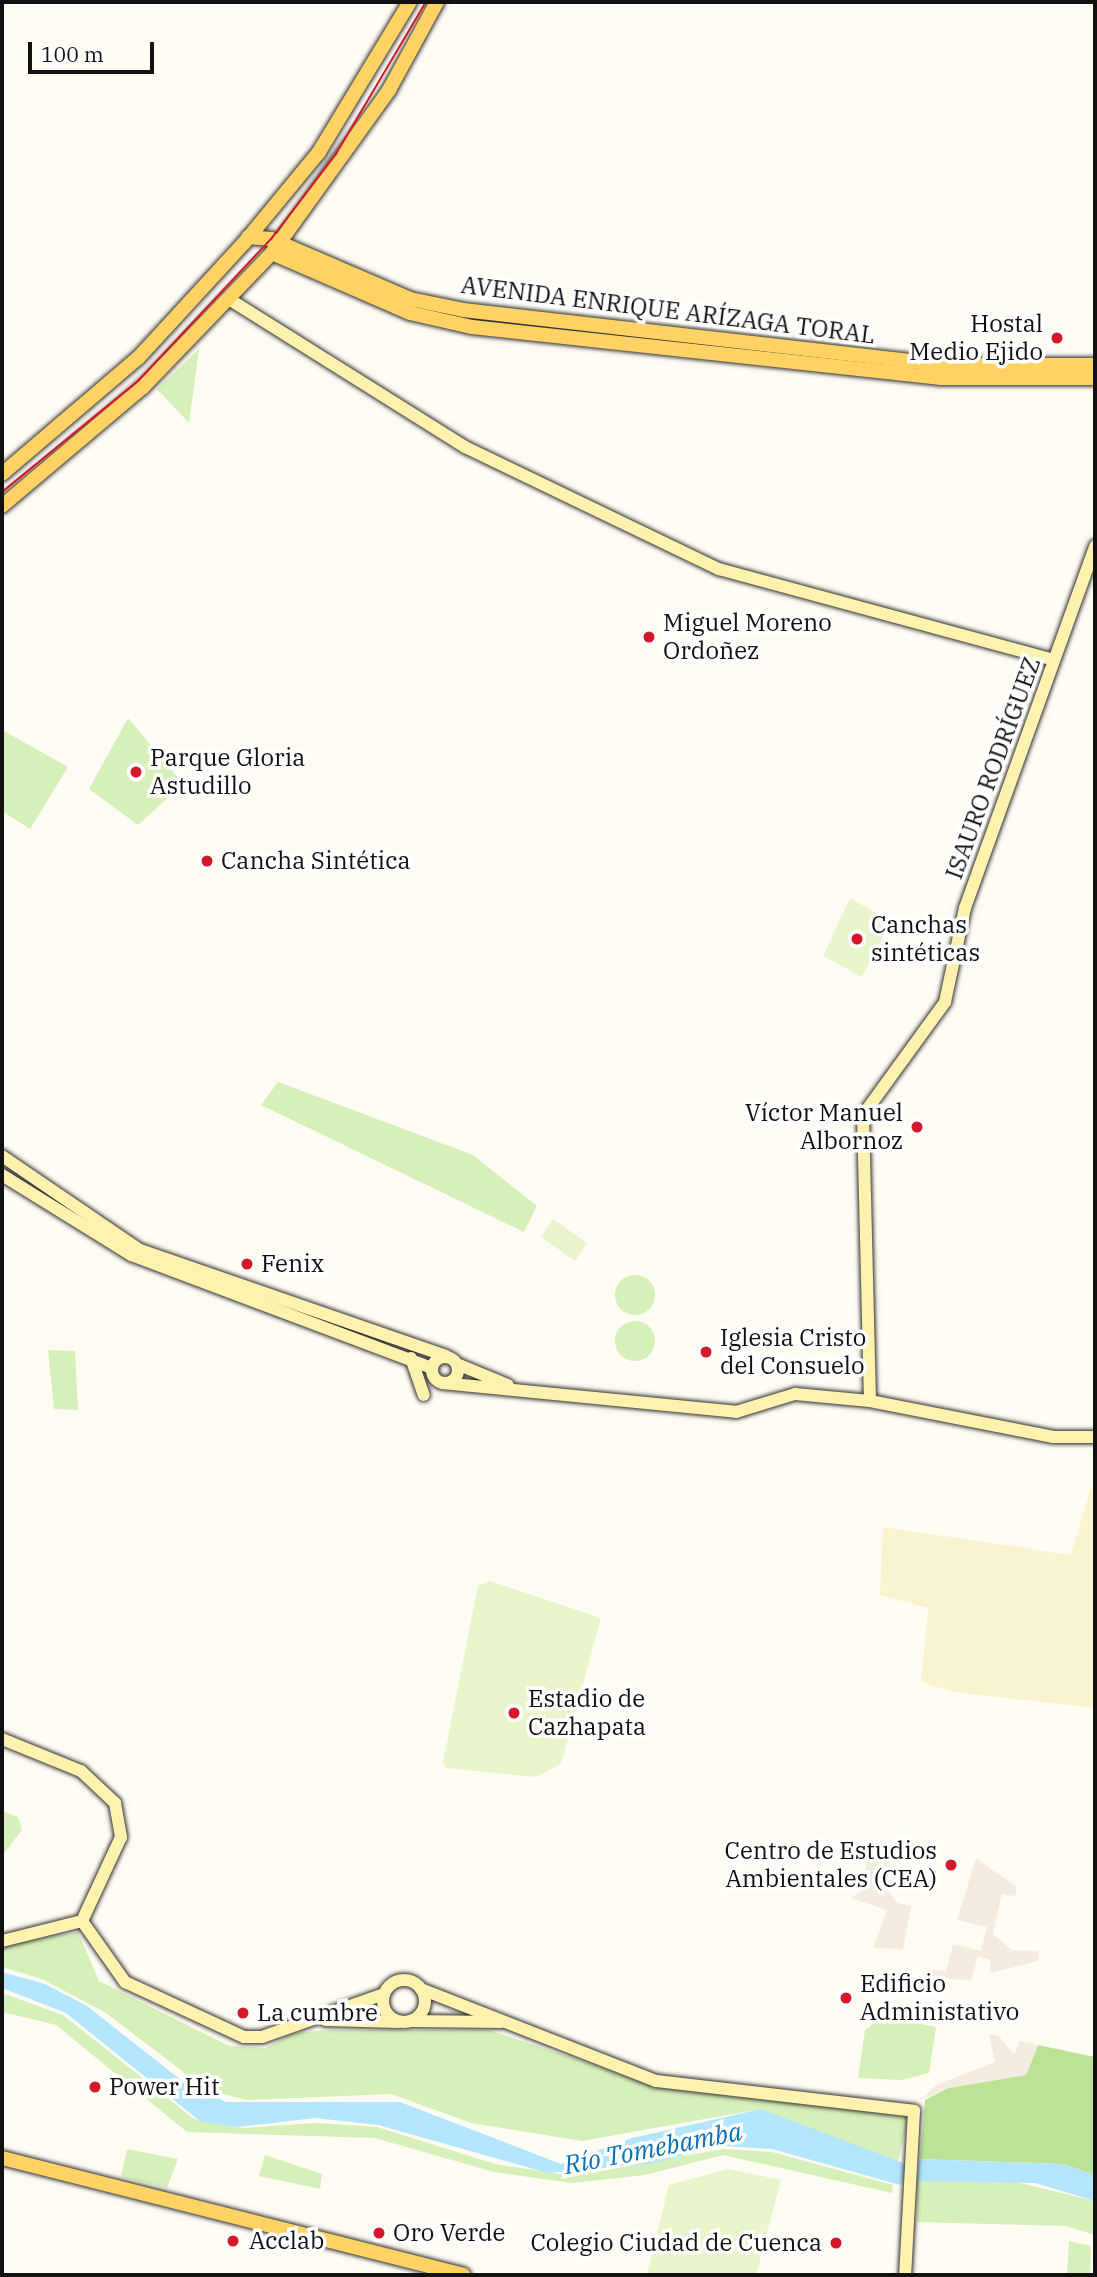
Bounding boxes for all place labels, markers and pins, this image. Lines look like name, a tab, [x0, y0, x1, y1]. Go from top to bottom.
place label: Hostal Medio Ejido	[909, 310, 1043, 366]
marker: Hostal Medio Ejido	[1049, 330, 1065, 346]
place label: Miguel Moreno Ordoñez	[663, 609, 832, 665]
marker: Miguel Moreno Ordoñez	[641, 629, 657, 645]
place label: Parque Gloria Astudillo	[150, 744, 305, 800]
marker: Parque Gloria Astudillo	[128, 764, 144, 780]
place label: Cancha Sintética	[221, 847, 411, 875]
marker: Cancha Sintética	[199, 853, 215, 869]
place label: Canchas sintéticas	[871, 911, 980, 967]
marker: Canchas sintéticas	[849, 931, 865, 947]
place label: Víctor Manuel Albornoz	[745, 1099, 903, 1155]
marker: Víctor Manuel Albornoz	[909, 1119, 925, 1135]
place label: Fenix	[261, 1250, 324, 1278]
marker: Fenix	[239, 1256, 255, 1272]
place label: Iglesia Cristo del Consuelo	[720, 1324, 866, 1380]
marker: Iglesia Cristo del Consuelo	[698, 1344, 714, 1360]
place label: Estadio de Cazhapata	[528, 1685, 646, 1741]
marker: Estadio de Cazhapata	[506, 1705, 522, 1721]
place label: Centro de Estudios Ambientales (CEA)	[725, 1837, 937, 1893]
marker: Centro de Estudios Ambientales (CEA)	[943, 1857, 959, 1873]
place label: Edificio Administativo	[860, 1970, 1019, 2026]
marker: Edificio Administativo	[838, 1990, 854, 2006]
place label: La cumbre	[257, 1999, 378, 2027]
marker: La cumbre	[235, 2005, 251, 2021]
place label: Power Hit	[109, 2073, 219, 2101]
marker: Power Hit	[87, 2079, 103, 2095]
place label: Oro Verde	[393, 2219, 505, 2247]
marker: Oro Verde	[371, 2225, 387, 2241]
place label: Acclab	[249, 2227, 324, 2255]
place label: Colegio Ciudad de Cuenca	[530, 2229, 822, 2257]
marker: Acclab	[223, 2231, 243, 2251]
marker: Colegio Ciudad de Cuenca	[828, 2235, 844, 2251]

